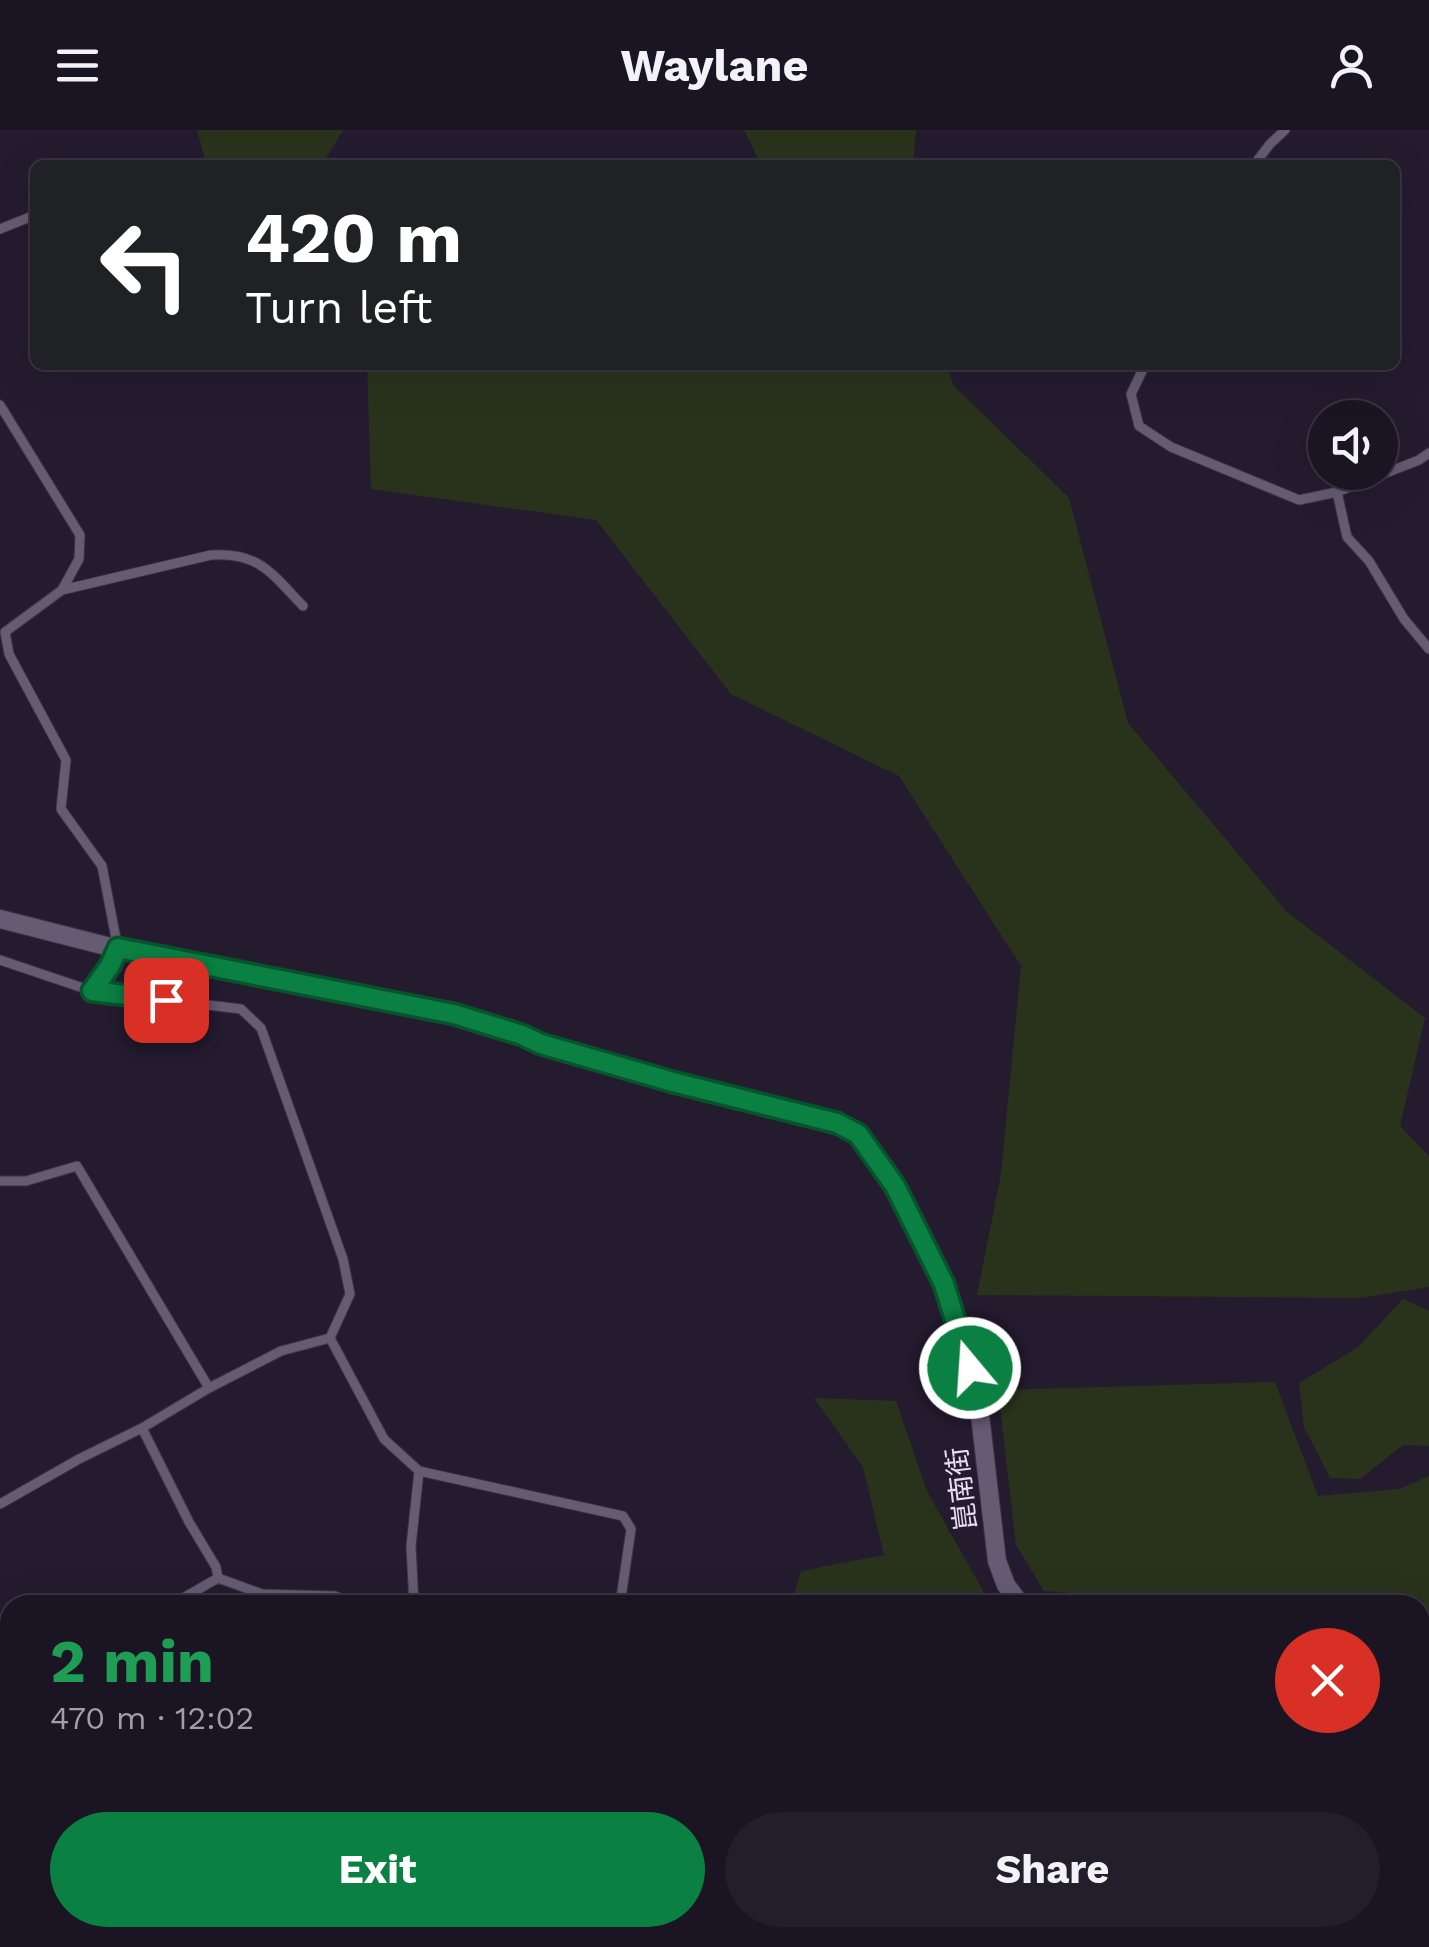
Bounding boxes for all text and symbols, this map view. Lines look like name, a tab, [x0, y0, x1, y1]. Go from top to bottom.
icon: menu	[50, 38, 105, 93]
icon: person	[1324, 38, 1379, 93]
text: Waylane	[620, 39, 809, 92]
text: 420 m	[245, 197, 462, 279]
icon: left	[80, 200, 210, 330]
text: Turn left	[245, 281, 432, 334]
map controls	[1308, 400, 1398, 490]
button: sound	[1308, 400, 1398, 490]
pin	[124, 958, 209, 1043]
icon: arrive	[139, 973, 194, 1028]
position arrow	[918, 1316, 1022, 1420]
street label: 崑南街	[940, 1445, 983, 1533]
text: 2 min	[50, 1626, 214, 1697]
button: close	[1275, 1628, 1380, 1733]
text: 470 m · 12:02	[50, 1699, 254, 1737]
button: Exit	[50, 1812, 705, 1927]
button: Share	[725, 1812, 1380, 1927]

